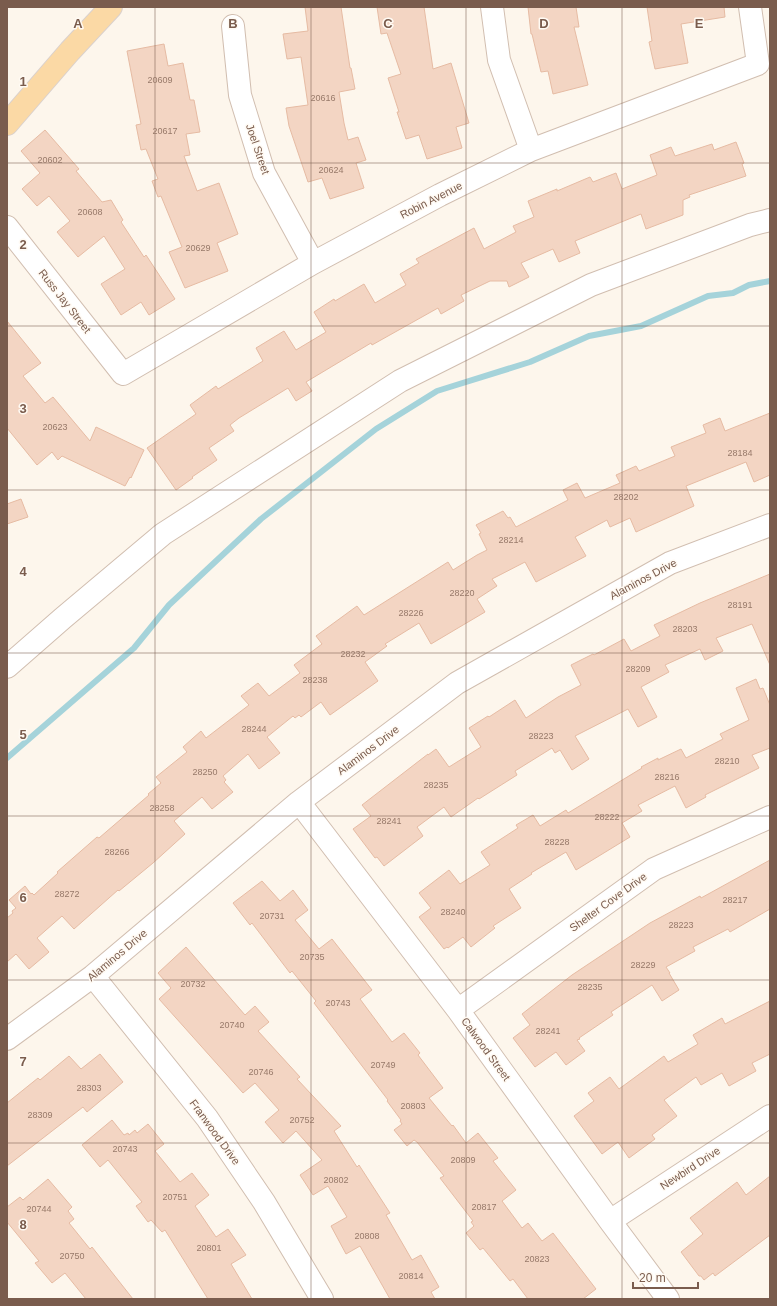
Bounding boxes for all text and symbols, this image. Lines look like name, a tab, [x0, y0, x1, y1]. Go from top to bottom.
text: A	[73, 16, 83, 31]
text: B	[228, 16, 238, 31]
text: C	[383, 16, 393, 31]
text: D	[539, 16, 549, 31]
text: E	[695, 16, 704, 31]
text: 1	[19, 74, 27, 89]
house number: 20609	[147, 75, 173, 85]
house number: 20616	[310, 93, 336, 103]
street label: Joel Street	[244, 122, 272, 176]
house number: 20617	[152, 126, 178, 136]
house number: 20602	[37, 155, 63, 165]
house number: 20624	[318, 165, 344, 175]
street label: Robin Avenue	[398, 179, 464, 221]
house number: 20608	[77, 207, 103, 217]
text: 2	[19, 237, 27, 252]
house number: 20629	[185, 243, 211, 253]
street label: Russ Jay Street	[36, 267, 94, 335]
text: 3	[19, 401, 27, 416]
house number: 20623	[42, 422, 68, 432]
house number: 28184	[727, 448, 753, 458]
house number: 28202	[613, 492, 639, 502]
house number: 28214	[498, 535, 524, 545]
street label: Alaminos Drive	[608, 556, 678, 602]
text: 4	[19, 564, 27, 579]
house number: 28220	[449, 588, 475, 598]
house number: 28191	[727, 600, 753, 610]
house number: 28226	[398, 608, 424, 618]
house number: 28203	[672, 624, 698, 634]
house number: 28232	[340, 649, 366, 659]
house number: 28209	[625, 664, 651, 674]
house number: 28238	[302, 675, 328, 685]
street label: Alaminos Drive	[335, 723, 401, 777]
house number: 28244	[241, 724, 267, 734]
text: 5	[19, 727, 27, 742]
house number: 28223	[528, 731, 554, 741]
house number: 28210	[714, 756, 740, 766]
house number: 28250	[192, 767, 218, 777]
house number: 28216	[654, 772, 680, 782]
house number: 28235	[423, 780, 449, 790]
house number: 28258	[149, 803, 175, 813]
house number: 28222	[594, 812, 620, 822]
house number: 28241	[376, 816, 402, 826]
house number: 28228	[544, 837, 570, 847]
house number: 28266	[104, 847, 130, 857]
street label: Shelter Cove Drive	[567, 870, 649, 934]
house number: 28272	[54, 889, 80, 899]
text: 6	[19, 890, 27, 905]
house number: 28217	[722, 895, 748, 905]
house number: 28240	[440, 907, 466, 917]
house number: 20731	[259, 911, 285, 921]
house number: 28223	[668, 920, 694, 930]
street label: Alaminos Drive	[85, 927, 149, 983]
house number: 20735	[299, 952, 325, 962]
house number: 28229	[630, 960, 656, 970]
house number: 20732	[180, 979, 206, 989]
house number: 28235	[577, 982, 603, 992]
house number: 20743	[325, 998, 351, 1008]
street label: Calwood Street	[459, 1015, 513, 1083]
house number: 20740	[219, 1020, 245, 1030]
house number: 28241	[535, 1026, 561, 1036]
text: 7	[19, 1054, 27, 1069]
house number: 20749	[370, 1060, 396, 1070]
house number: 20746	[248, 1067, 274, 1077]
house number: 28303	[76, 1083, 102, 1093]
street label: Franwood Drive	[187, 1097, 243, 1167]
house number: 20803	[400, 1101, 426, 1111]
house number: 28309	[27, 1110, 53, 1120]
house number: 20752	[289, 1115, 315, 1125]
house number: 20743	[112, 1144, 138, 1154]
street label: Newbird Drive	[658, 1144, 722, 1192]
house number: 20809	[450, 1155, 476, 1165]
house number: 20802	[323, 1175, 349, 1185]
house number: 20751	[162, 1192, 188, 1202]
house number: 20817	[471, 1202, 497, 1212]
house number: 20744	[26, 1204, 52, 1214]
text: 8	[19, 1217, 27, 1232]
house number: 20808	[354, 1231, 380, 1241]
house number: 20801	[196, 1243, 222, 1253]
house number: 20750	[59, 1251, 85, 1261]
house number: 20823	[524, 1254, 550, 1264]
scale bar	[633, 1264, 698, 1290]
house number: 20814	[398, 1271, 424, 1281]
text: 20 m	[639, 1271, 666, 1285]

